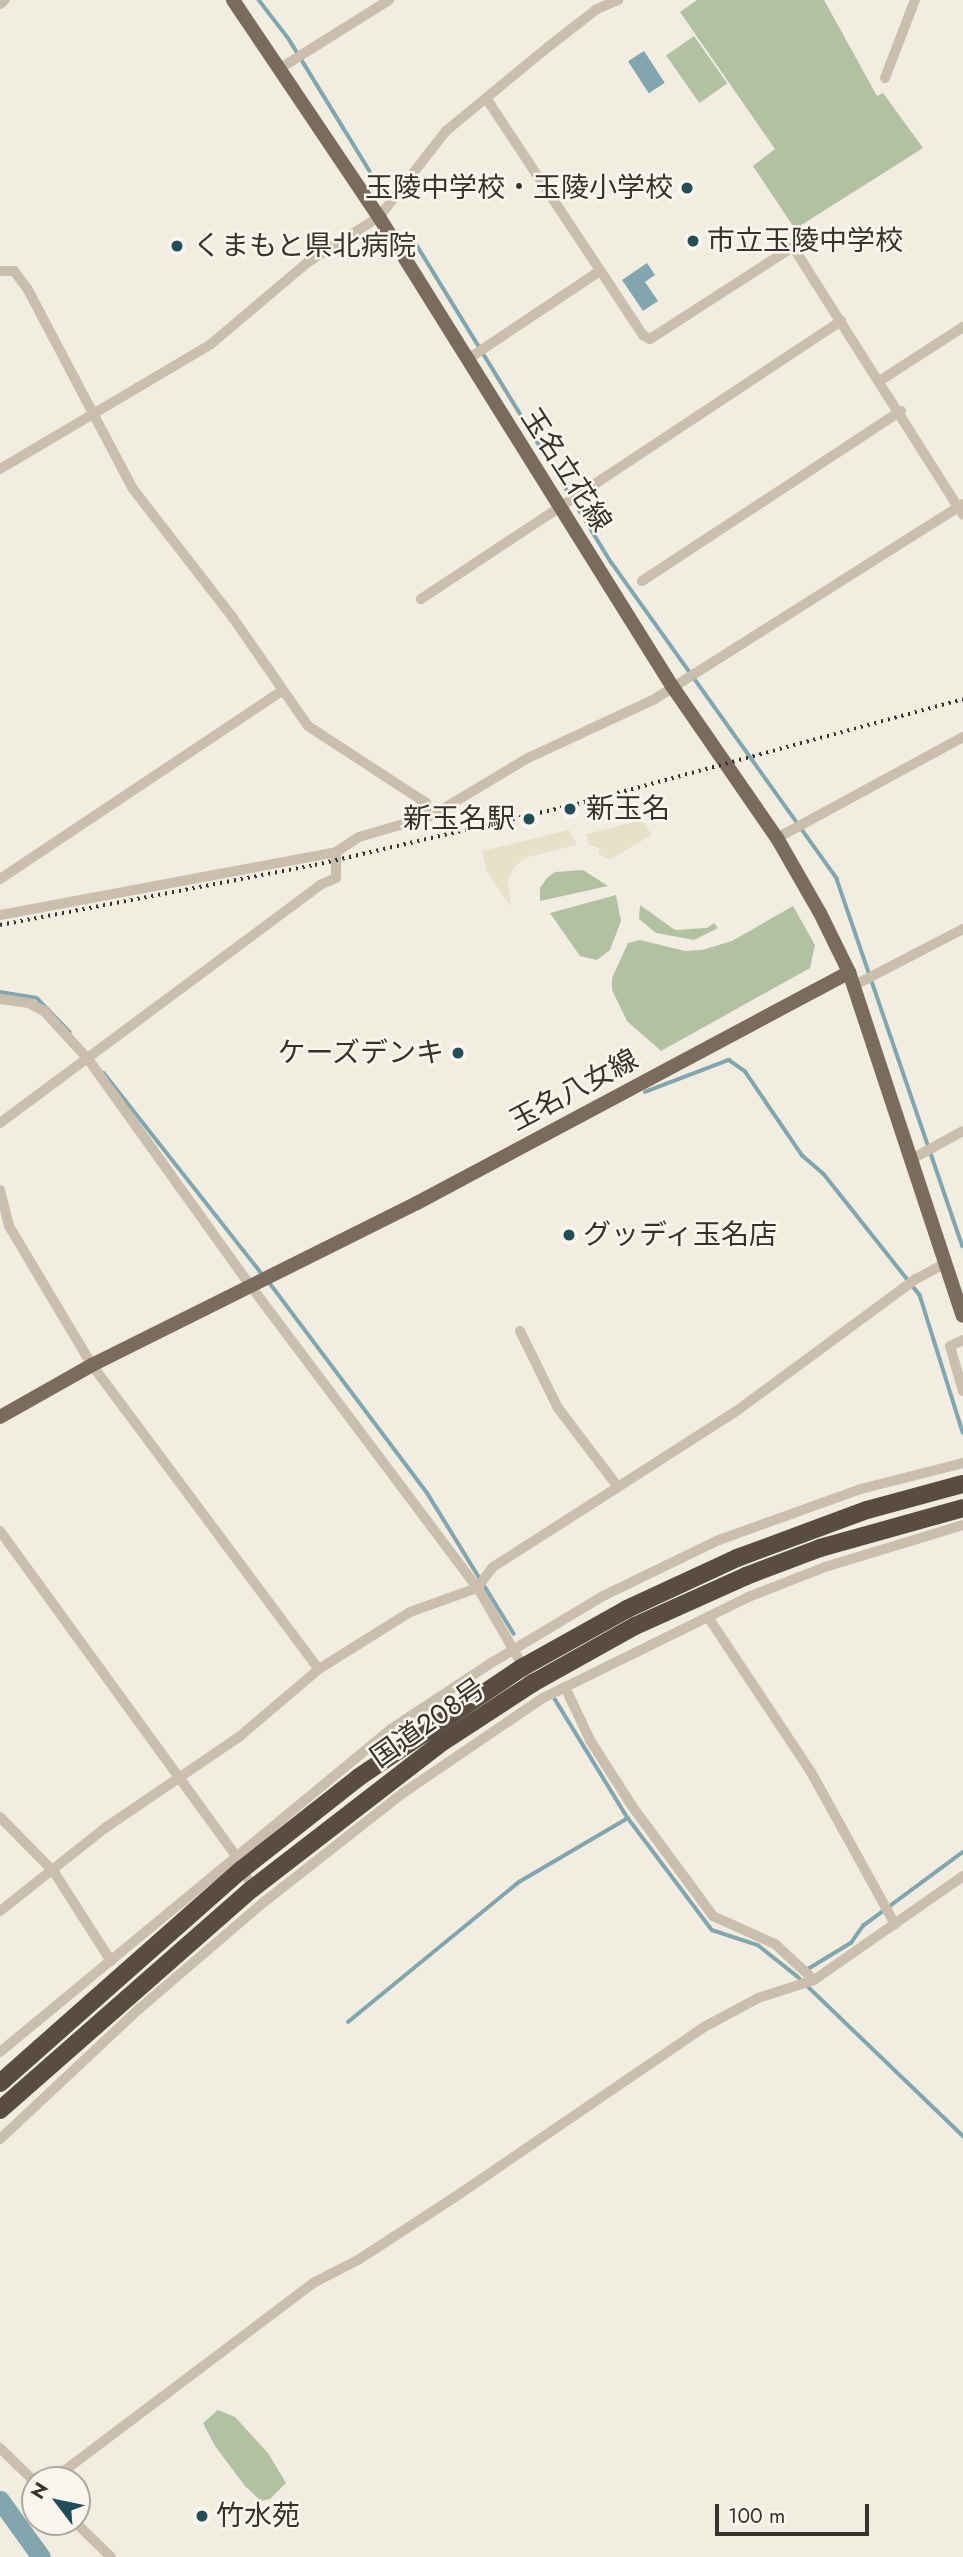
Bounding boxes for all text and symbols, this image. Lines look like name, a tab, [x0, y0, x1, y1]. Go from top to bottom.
place label: 玉陵中学校・玉陵小学校	[365, 171, 673, 205]
marker: 玉陵中学校・玉陵小学校	[679, 180, 695, 196]
place label: 市立玉陵中学校	[707, 224, 903, 258]
place label: くまもと県北病院	[193, 229, 417, 263]
marker: 市立玉陵中学校	[685, 233, 701, 249]
marker: くまもと県北病院	[167, 236, 187, 256]
street label: 玉名立花線	[514, 402, 618, 538]
place label: 新玉名	[586, 792, 670, 826]
marker: 新玉名	[560, 799, 580, 819]
place label: 新玉名駅	[403, 802, 515, 836]
marker: 新玉名駅	[521, 811, 537, 827]
place label: ケーズデンキ	[276, 1036, 444, 1070]
street label: 玉名八女線	[504, 1042, 644, 1138]
marker: ケーズデンキ	[450, 1045, 466, 1061]
place label: グッディ玉名店	[583, 1218, 779, 1252]
marker: グッディ玉名店	[561, 1227, 577, 1243]
street label: 国道208号	[364, 1671, 492, 1775]
north arrow	[21, 2466, 91, 2536]
text: N	[24, 2477, 55, 2504]
scale bar	[718, 2490, 872, 2534]
place label: 竹水苑	[216, 2499, 300, 2533]
text: 100 m	[728, 2501, 785, 2531]
marker: 竹水苑	[194, 2508, 210, 2524]

